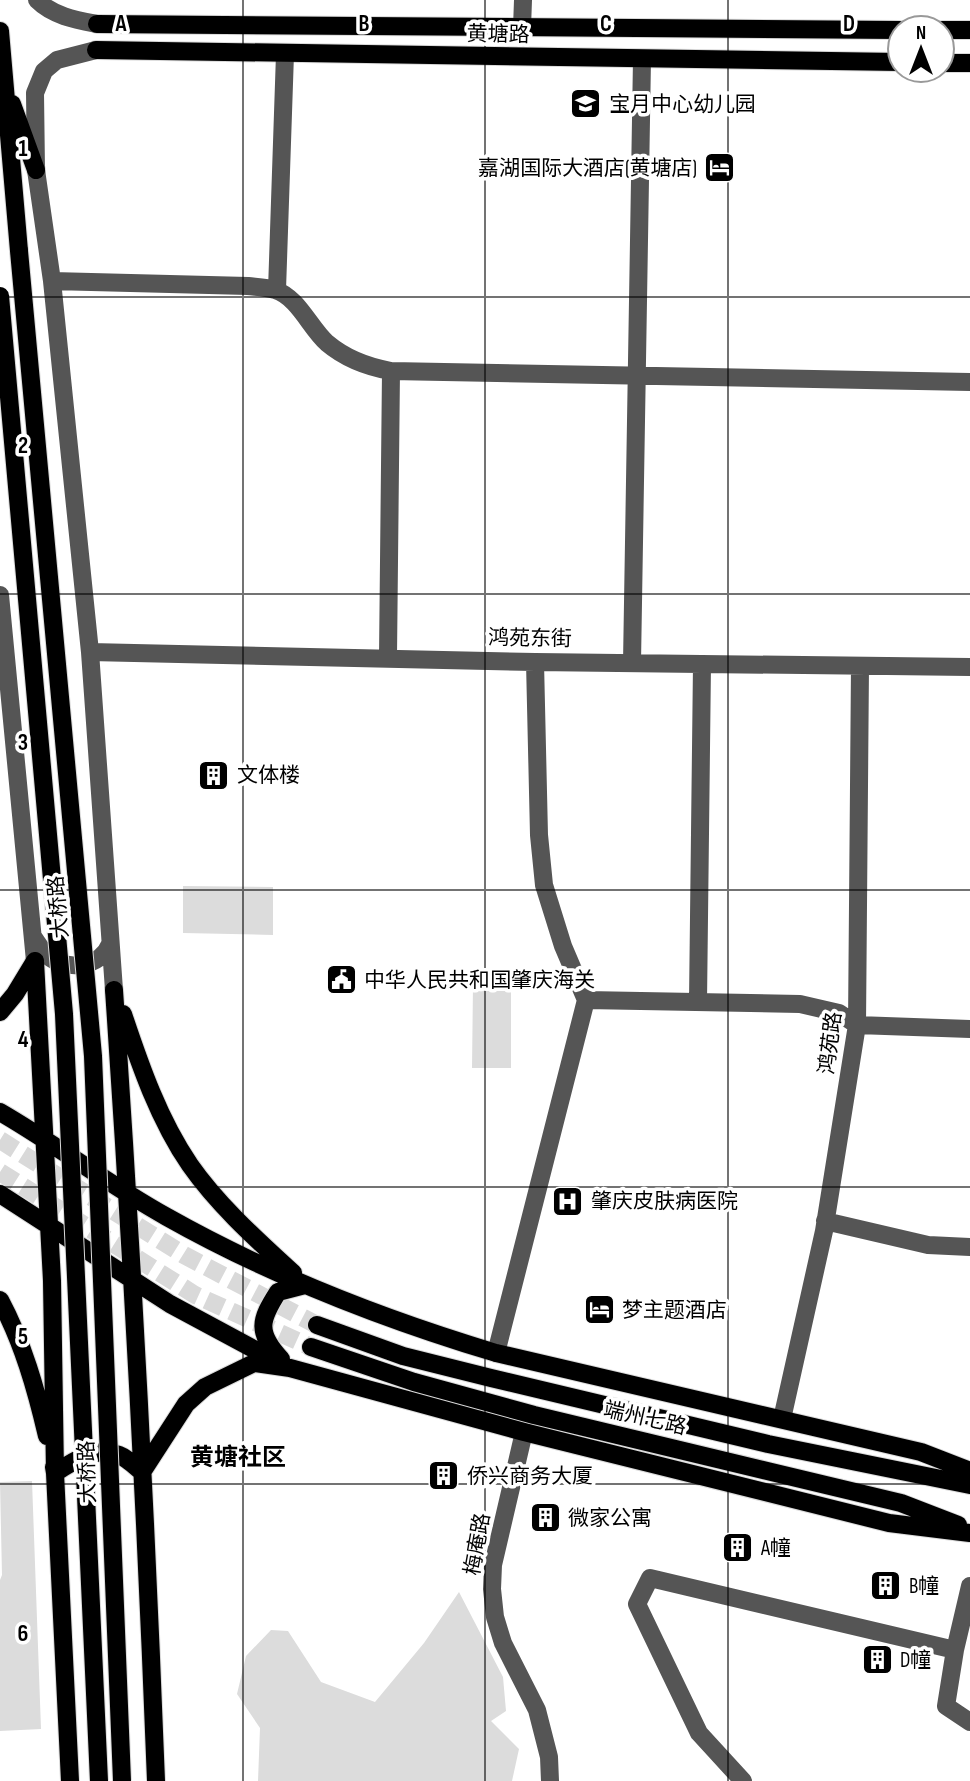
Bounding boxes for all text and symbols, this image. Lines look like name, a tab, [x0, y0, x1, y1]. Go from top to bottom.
text: A	[115, 10, 128, 38]
text: B	[359, 10, 370, 38]
text: C	[600, 10, 612, 38]
text: D	[843, 10, 855, 38]
north arrow	[886, 14, 956, 84]
street label: 黄塘路	[466, 21, 530, 48]
text: N	[916, 22, 926, 45]
school or university icon: 宝月中心幼儿园	[569, 87, 603, 121]
place label: 宝月中心幼儿园	[609, 92, 756, 117]
text: 1	[18, 135, 28, 163]
hotel icon: 嘉湖国际大酒店(黄塘店)	[703, 151, 737, 185]
place label: 嘉湖国际大酒店(黄塘店)	[478, 156, 697, 181]
text: 2	[18, 432, 28, 460]
street label: 鸿苑东街	[488, 625, 572, 652]
text: 3	[18, 729, 28, 757]
building icon: 文体楼	[197, 758, 231, 792]
place label: 文体楼	[237, 763, 300, 788]
street label: 大桥路	[43, 874, 74, 939]
public building icon: 中华人民共和国肇庆海关	[324, 963, 358, 997]
place label: 中华人民共和国肇庆海关	[364, 968, 595, 993]
street label: 鸿苑路	[814, 1010, 847, 1076]
text: 4	[18, 1026, 29, 1054]
hospital icon: 肇庆皮肤病医院	[551, 1184, 585, 1218]
place label: 肇庆皮肤病医院	[591, 1189, 738, 1214]
hotel icon: 梦主题酒店	[582, 1293, 616, 1327]
place label: 梦主题酒店	[622, 1298, 727, 1323]
text: 5	[18, 1323, 28, 1351]
street label: 端州七路	[601, 1397, 689, 1440]
street label: 大桥路	[74, 1440, 101, 1504]
district label: 黄塘社区	[190, 1443, 286, 1472]
building icon: 侨兴商务大厦	[427, 1459, 461, 1493]
place label: 侨兴商务大厦	[467, 1464, 593, 1489]
building icon: 微家公寓	[528, 1501, 562, 1535]
place label: 微家公寓	[568, 1506, 652, 1531]
street label: 梅庵路	[460, 1511, 495, 1577]
building icon: A幢	[721, 1531, 755, 1565]
place label: A幢	[760, 1536, 791, 1561]
building icon: B幢	[869, 1569, 903, 1603]
place label: B幢	[909, 1574, 939, 1599]
text: 6	[18, 1620, 28, 1648]
building icon: D幢	[860, 1643, 894, 1677]
place label: D幢	[900, 1648, 931, 1673]

